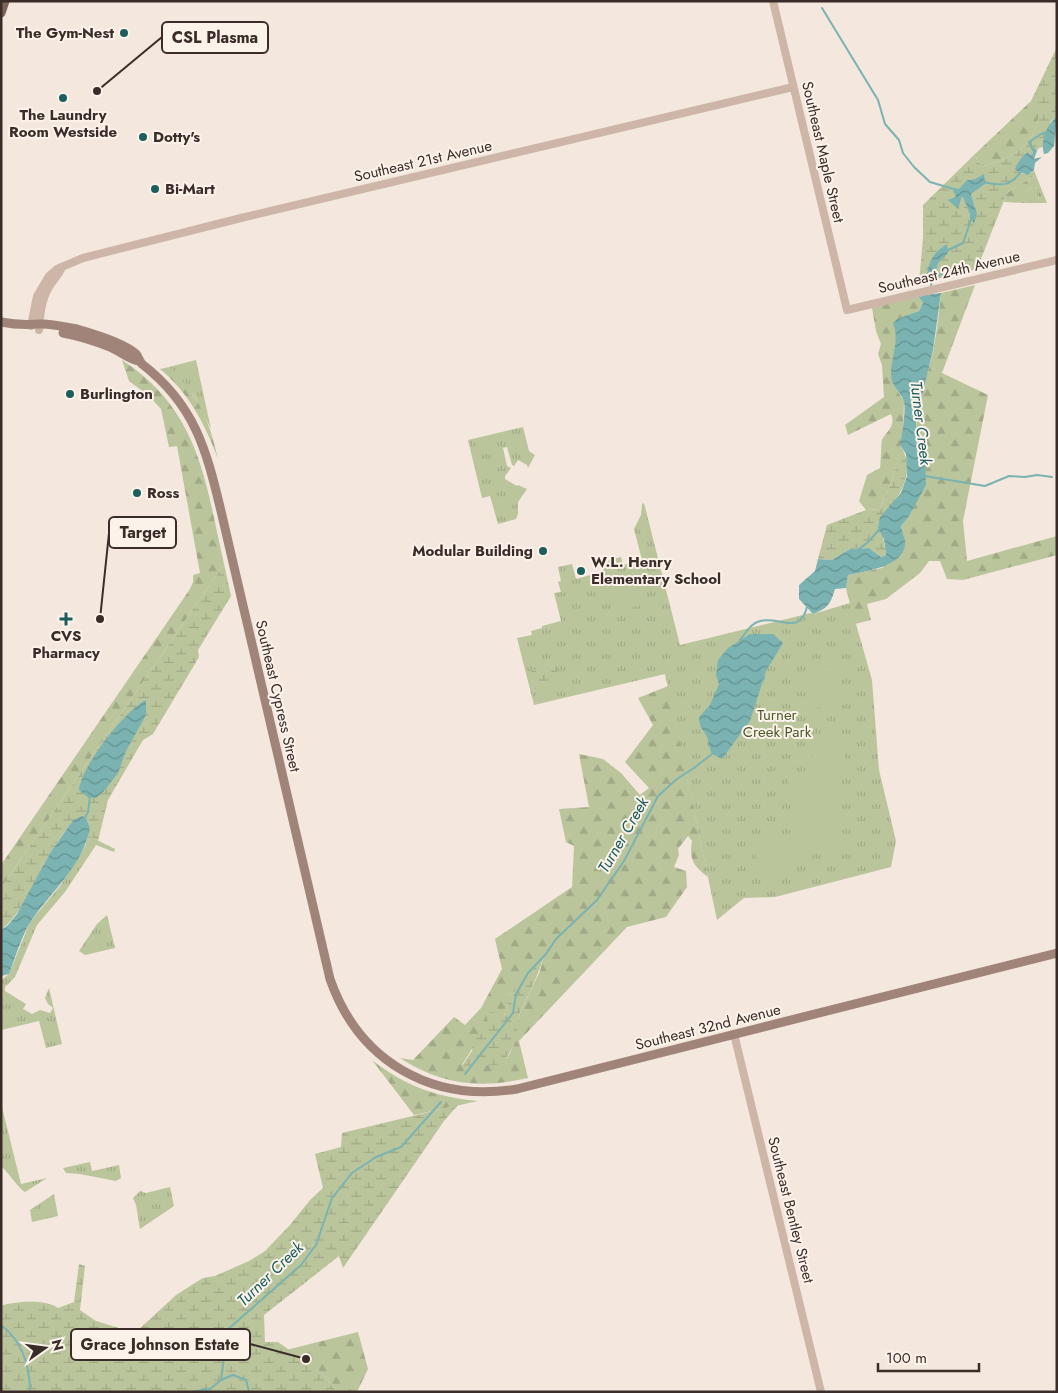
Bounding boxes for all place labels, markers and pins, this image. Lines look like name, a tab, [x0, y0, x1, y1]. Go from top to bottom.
place label: The Gym-Nest	[16, 22, 114, 44]
callout: CSL Plasma	[162, 22, 268, 53]
marker: The Gym-Nest	[118, 27, 130, 39]
marker: The Laundry Room Westside	[57, 92, 69, 104]
place label: The Laundry Room Westside	[9, 104, 117, 143]
place label: Dotty's	[153, 126, 200, 148]
marker: Dotty's	[137, 131, 149, 143]
place label: Bi-Mart	[165, 178, 215, 200]
marker: Bi-Mart	[149, 183, 161, 195]
place label: Burlington	[80, 383, 153, 405]
marker: Burlington	[64, 388, 76, 400]
place label: Ross	[147, 482, 179, 504]
marker: Ross	[131, 487, 143, 499]
callout: Target	[109, 517, 176, 548]
place label: Modular Building	[412, 540, 533, 562]
marker: Modular Building	[537, 545, 549, 557]
place label: W.L. Henry Elementary School	[591, 551, 721, 590]
marker: W.L. Henry Elementary School	[575, 565, 587, 577]
marker: CVS Pharmacy	[60, 613, 72, 625]
place label: CVS Pharmacy	[32, 625, 100, 664]
callout: Grace Johnson Estate	[71, 1329, 250, 1360]

